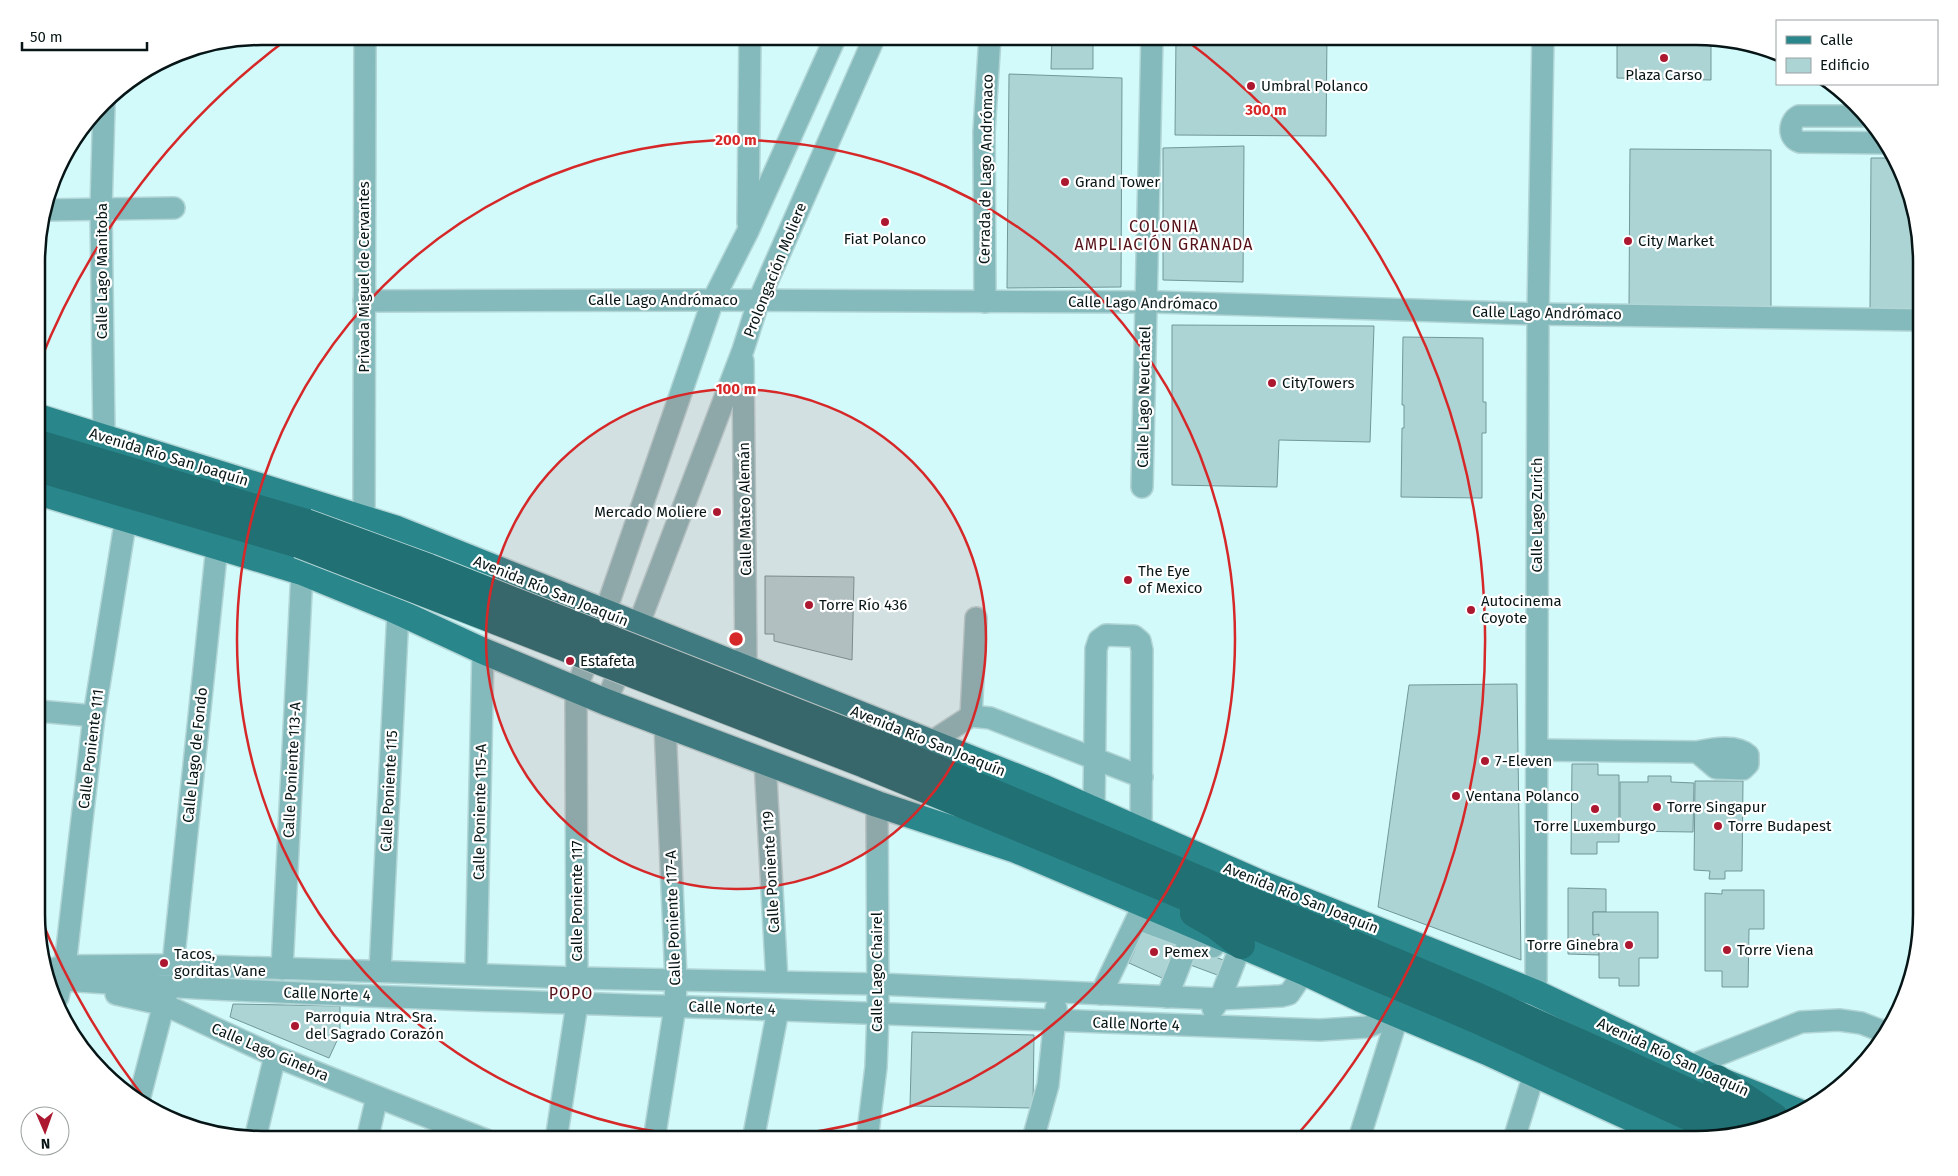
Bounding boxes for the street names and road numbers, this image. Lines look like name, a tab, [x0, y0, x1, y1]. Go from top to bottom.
street label: Cerrada de Lago Andrómaco	[975, 74, 997, 264]
street label: Privada Miguel de Cervantes	[355, 181, 373, 373]
street label: Prolongación Moliere	[740, 200, 810, 340]
street label: Calle Lago Manitoba	[93, 203, 111, 339]
street label: Calle Lago Andrómaco	[588, 291, 738, 309]
street label: Calle Lago Andrómaco	[1068, 293, 1218, 313]
street label: Calle Lago Andrómaco	[1472, 303, 1622, 323]
street label: Calle Lago Neuchatel	[1134, 325, 1154, 468]
street label: Avenida Río San Joaquín	[87, 424, 251, 490]
street label: Calle Mateo Alemán	[735, 442, 755, 576]
street label: Calle Lago Zurich	[1528, 458, 1546, 573]
street label: Avenida Río San Joaquín	[471, 552, 631, 630]
street label: Calle Lago de Fondo	[179, 686, 211, 824]
street label: Calle Poniente 111	[75, 688, 107, 810]
street label: Calle Poniente 113-A	[279, 701, 305, 838]
street label: Avenida Río San Joaquín	[848, 702, 1008, 780]
street label: Calle Poniente 115	[377, 730, 401, 852]
street label: Calle Poniente 115-A	[470, 743, 490, 880]
street label: Calle Poniente 119	[759, 810, 783, 933]
street label: Calle Poniente 117	[568, 840, 586, 961]
street label: Calle Poniente 117-A	[662, 850, 684, 986]
street label: Avenida Río San Joaquín	[1221, 859, 1381, 937]
street label: Calle Lago Chairel	[868, 911, 886, 1032]
street label: Calle Norte 4	[283, 983, 371, 1005]
street label: Calle Norte 4	[688, 997, 776, 1019]
street label: Calle Norte 4	[1092, 1013, 1180, 1035]
street label: Avenida Río San Joaquín	[1594, 1014, 1752, 1100]
street label: Calle Lago Ginebra	[209, 1019, 331, 1085]

